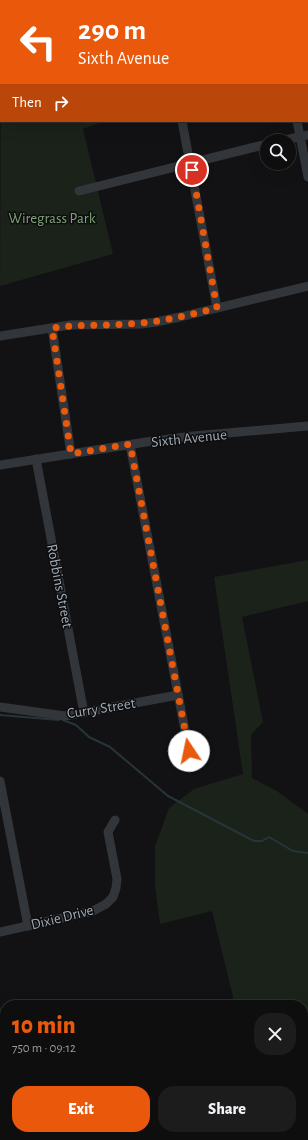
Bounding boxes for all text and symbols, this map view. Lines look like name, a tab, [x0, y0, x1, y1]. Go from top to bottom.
icon: left	[12, 16, 64, 68]
text: 290 m	[78, 17, 146, 45]
text: Sixth Avenue	[78, 50, 169, 68]
icon: right	[50, 92, 72, 114]
text: Then	[12, 95, 42, 110]
map controls	[260, 134, 296, 170]
button: search	[260, 134, 296, 170]
pin	[175, 153, 209, 187]
icon: arrive	[181, 159, 203, 181]
park label: Wiregrass Park	[8, 211, 96, 226]
street label: Sixth Avenue	[150, 427, 228, 450]
street label: Robbins Street	[44, 543, 75, 630]
street label: Curry Street	[66, 696, 137, 721]
position arrow	[168, 730, 210, 772]
street label: Dixie Drive	[29, 902, 95, 933]
button: close	[254, 1013, 296, 1055]
text: 10 min	[12, 1014, 76, 1038]
text: 750 m · 09:12	[12, 1042, 76, 1055]
button: Exit	[12, 1086, 150, 1132]
button: Share	[158, 1086, 296, 1132]

